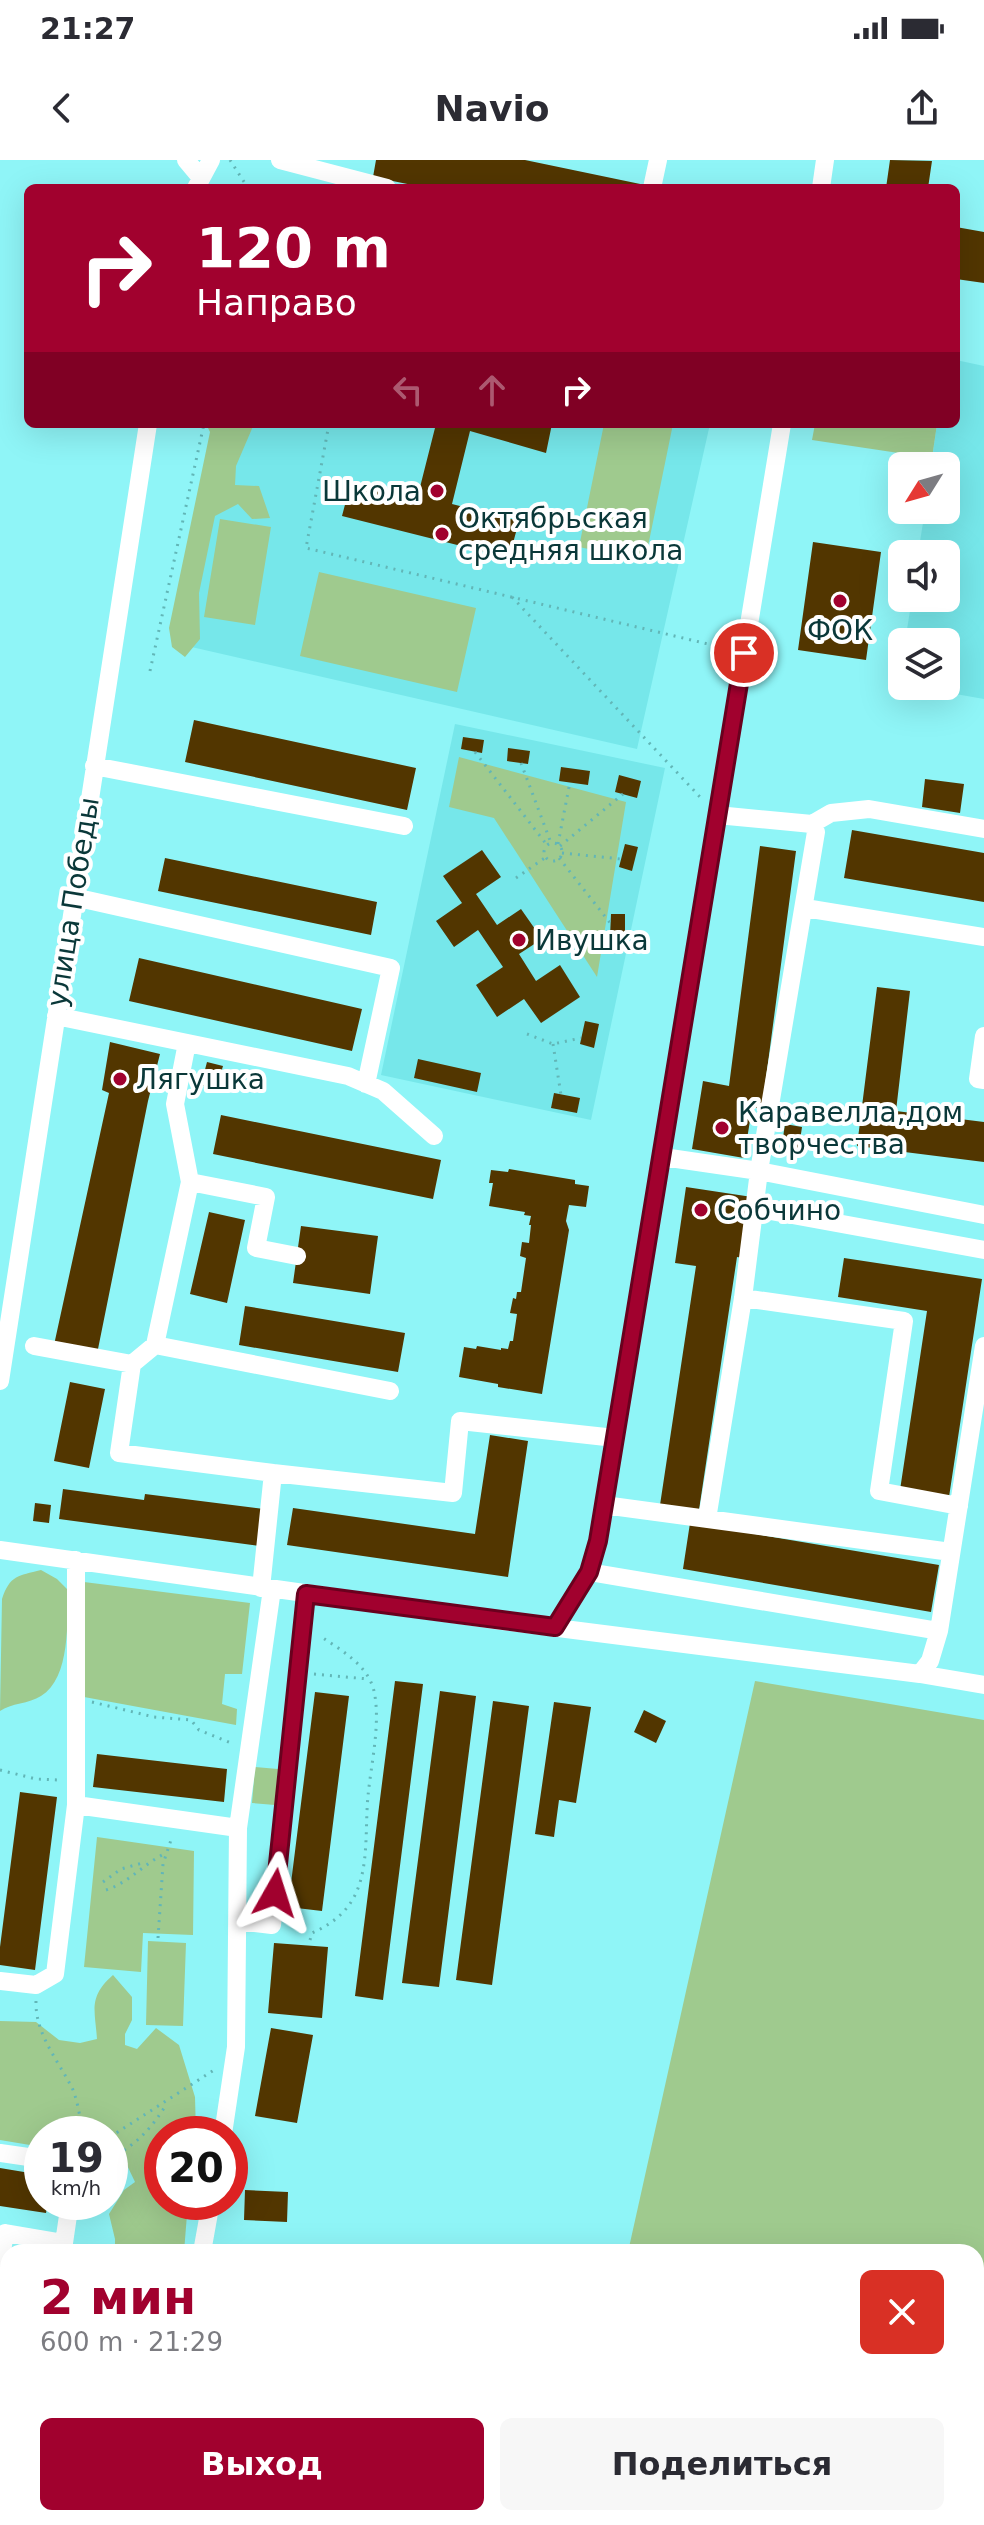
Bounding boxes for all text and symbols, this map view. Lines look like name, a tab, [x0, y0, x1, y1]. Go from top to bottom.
text: 21:27	[40, 11, 136, 46]
icon: back	[40, 86, 84, 130]
icon: share	[900, 86, 944, 130]
text: Navio	[435, 88, 549, 129]
text: 120 m	[196, 215, 391, 280]
icon: right	[64, 216, 168, 320]
text: Направо	[196, 282, 357, 323]
icon: left	[386, 368, 430, 412]
icon: ahead	[470, 368, 514, 412]
icon: right	[554, 368, 598, 412]
north arrow	[888, 452, 960, 524]
map controls	[888, 452, 960, 700]
place label: Школа	[322, 475, 421, 508]
marker: Школа	[428, 482, 446, 500]
place label: Октябрьская средняя школа	[458, 502, 683, 567]
marker: Октябрьская средняя школа	[433, 525, 451, 543]
button: sound	[888, 540, 960, 612]
marker: ФОК	[831, 592, 849, 610]
place label: ФОК	[807, 614, 873, 647]
pin	[710, 619, 778, 687]
button: layers	[888, 628, 960, 700]
icon: arrive	[722, 631, 766, 675]
street label: улица Победы	[40, 795, 106, 1009]
place label: Ивушка	[535, 924, 649, 957]
marker: Ивушка	[510, 931, 528, 949]
place label: Лягушка	[136, 1063, 265, 1096]
marker: Лягушка	[111, 1070, 129, 1088]
place label: Каравелла,дом творчества	[738, 1096, 963, 1161]
marker: Каравелла,дом творчества	[713, 1119, 731, 1137]
place label: Собчино	[717, 1194, 841, 1227]
marker: Собчино	[692, 1201, 710, 1219]
position arrow	[233, 1851, 317, 1935]
speed limit sign: 20	[144, 2116, 248, 2220]
text: 19	[48, 2135, 104, 2181]
text: km/h	[51, 2176, 101, 2200]
text: 2 мин	[40, 2269, 196, 2325]
button: close	[860, 2270, 944, 2354]
text: 600 m · 21:29	[40, 2327, 223, 2357]
button: Выход	[40, 2418, 484, 2510]
button: Поделиться	[500, 2418, 944, 2510]

